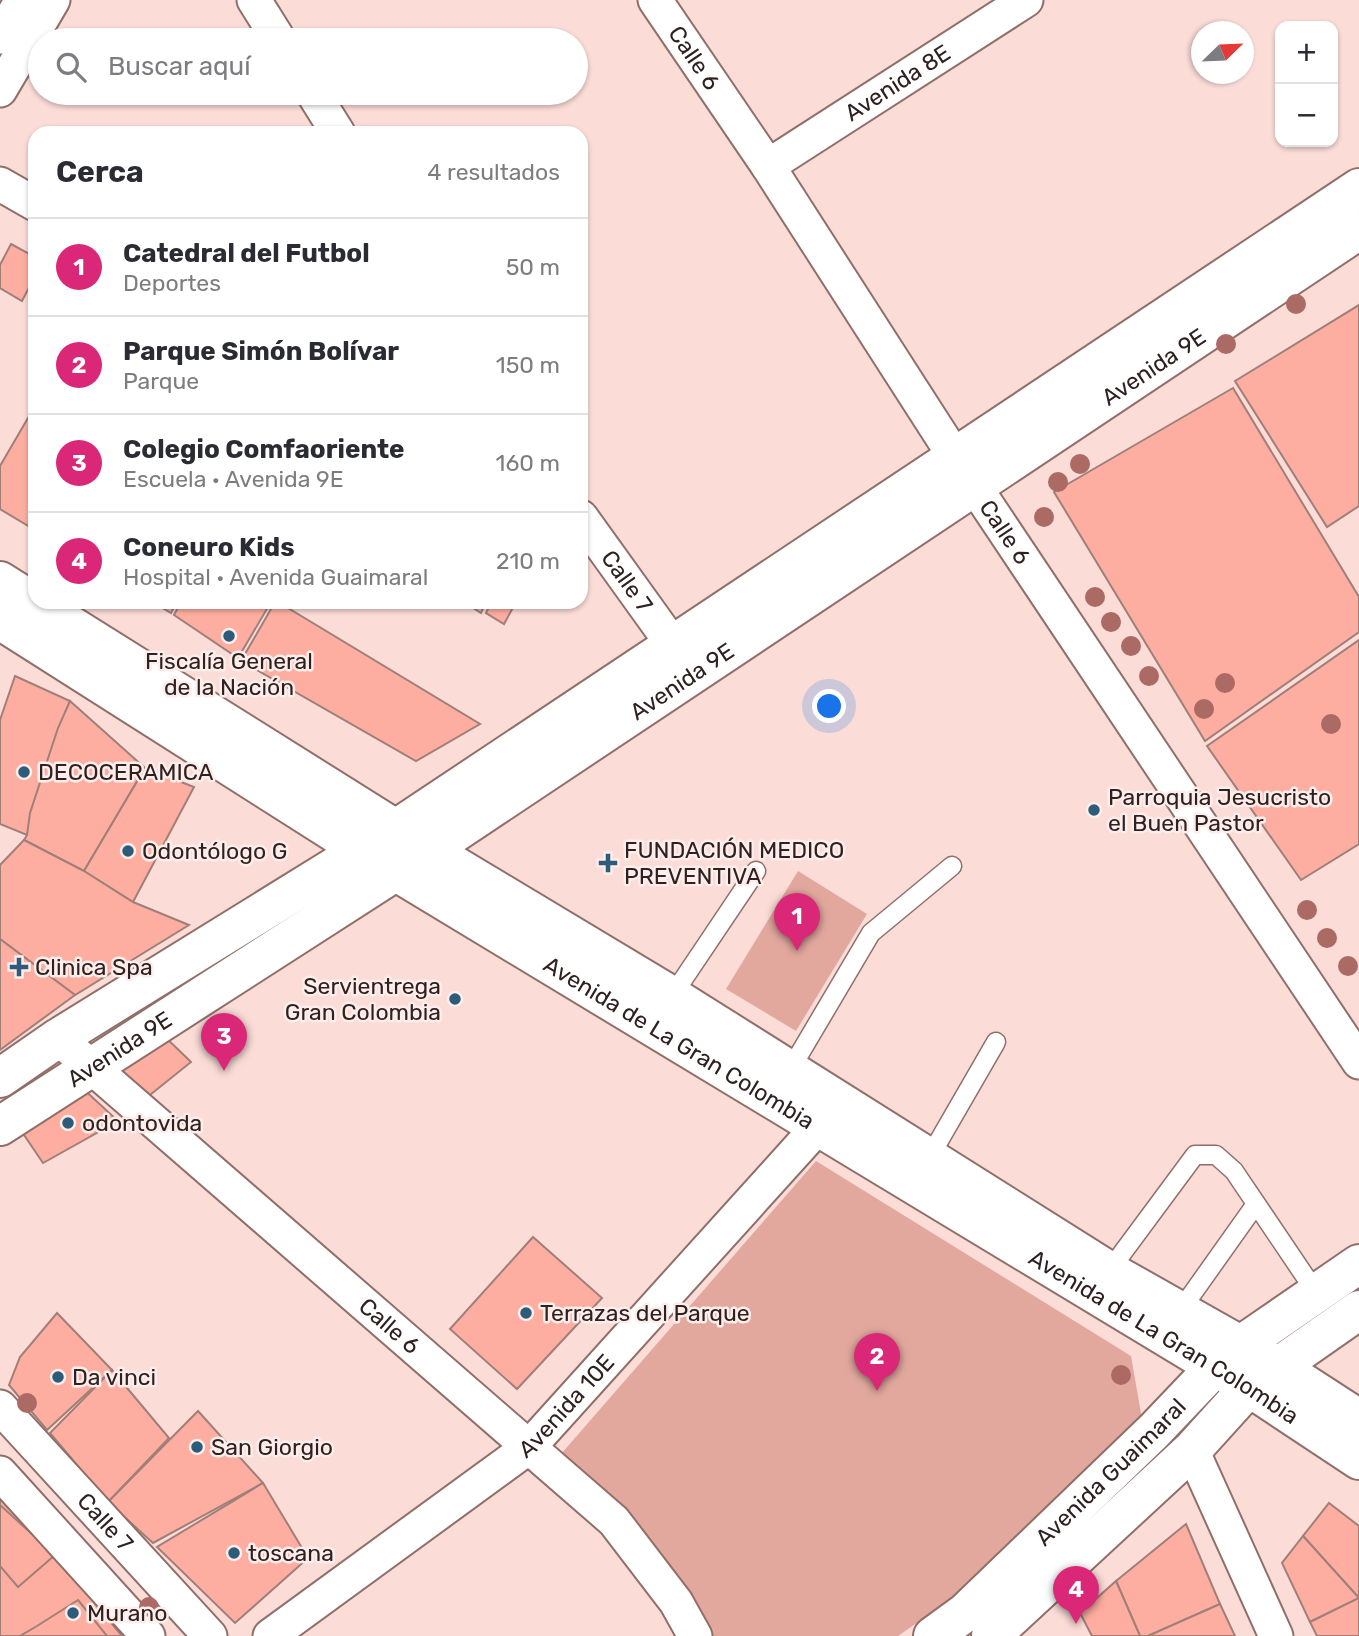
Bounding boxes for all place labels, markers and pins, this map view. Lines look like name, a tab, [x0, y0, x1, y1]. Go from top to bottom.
marker: Fiscalía General de la Nación	[221, 628, 237, 644]
place label: Fiscalía General de la Nación	[145, 647, 313, 701]
place label: DECOCERAMICA	[38, 758, 213, 786]
marker: DECOCERAMICA	[16, 764, 32, 780]
place label: Parroquia Jesucristo el Buen Pastor	[1108, 783, 1331, 837]
marker: Parroquia Jesucristo el Buen Pastor	[1086, 802, 1102, 818]
place label: FUNDACIÓN MEDICO PREVENTIVA	[624, 836, 844, 890]
place label: Odontólogo G	[142, 837, 287, 865]
marker: Odontólogo G	[120, 843, 136, 859]
marker: FUNDACIÓN MEDICO PREVENTIVA	[598, 853, 618, 873]
pin: 1	[774, 893, 820, 951]
place label: Clinica Spa	[35, 953, 153, 981]
marker: Clinica Spa	[9, 957, 29, 977]
place label: Servientrega Gran Colombia	[285, 972, 441, 1026]
marker: Servientrega Gran Colombia	[447, 991, 463, 1007]
pin: 3	[201, 1013, 247, 1071]
place label: odontovida	[82, 1109, 202, 1137]
marker: odontovida	[60, 1115, 76, 1131]
place label: Terrazas del Parque	[540, 1299, 750, 1327]
marker: Terrazas del Parque	[518, 1305, 534, 1321]
pin: 2	[854, 1333, 900, 1391]
place label: Da vinci	[72, 1363, 156, 1391]
marker: Da vinci	[50, 1369, 66, 1385]
place label: San Giorgio	[211, 1433, 333, 1461]
marker: San Giorgio	[189, 1439, 205, 1455]
place label: toscana	[248, 1539, 334, 1567]
marker: toscana	[226, 1545, 242, 1561]
pin: 4	[1053, 1566, 1099, 1624]
place label: Murano	[87, 1599, 168, 1627]
marker: Murano	[65, 1605, 81, 1621]

